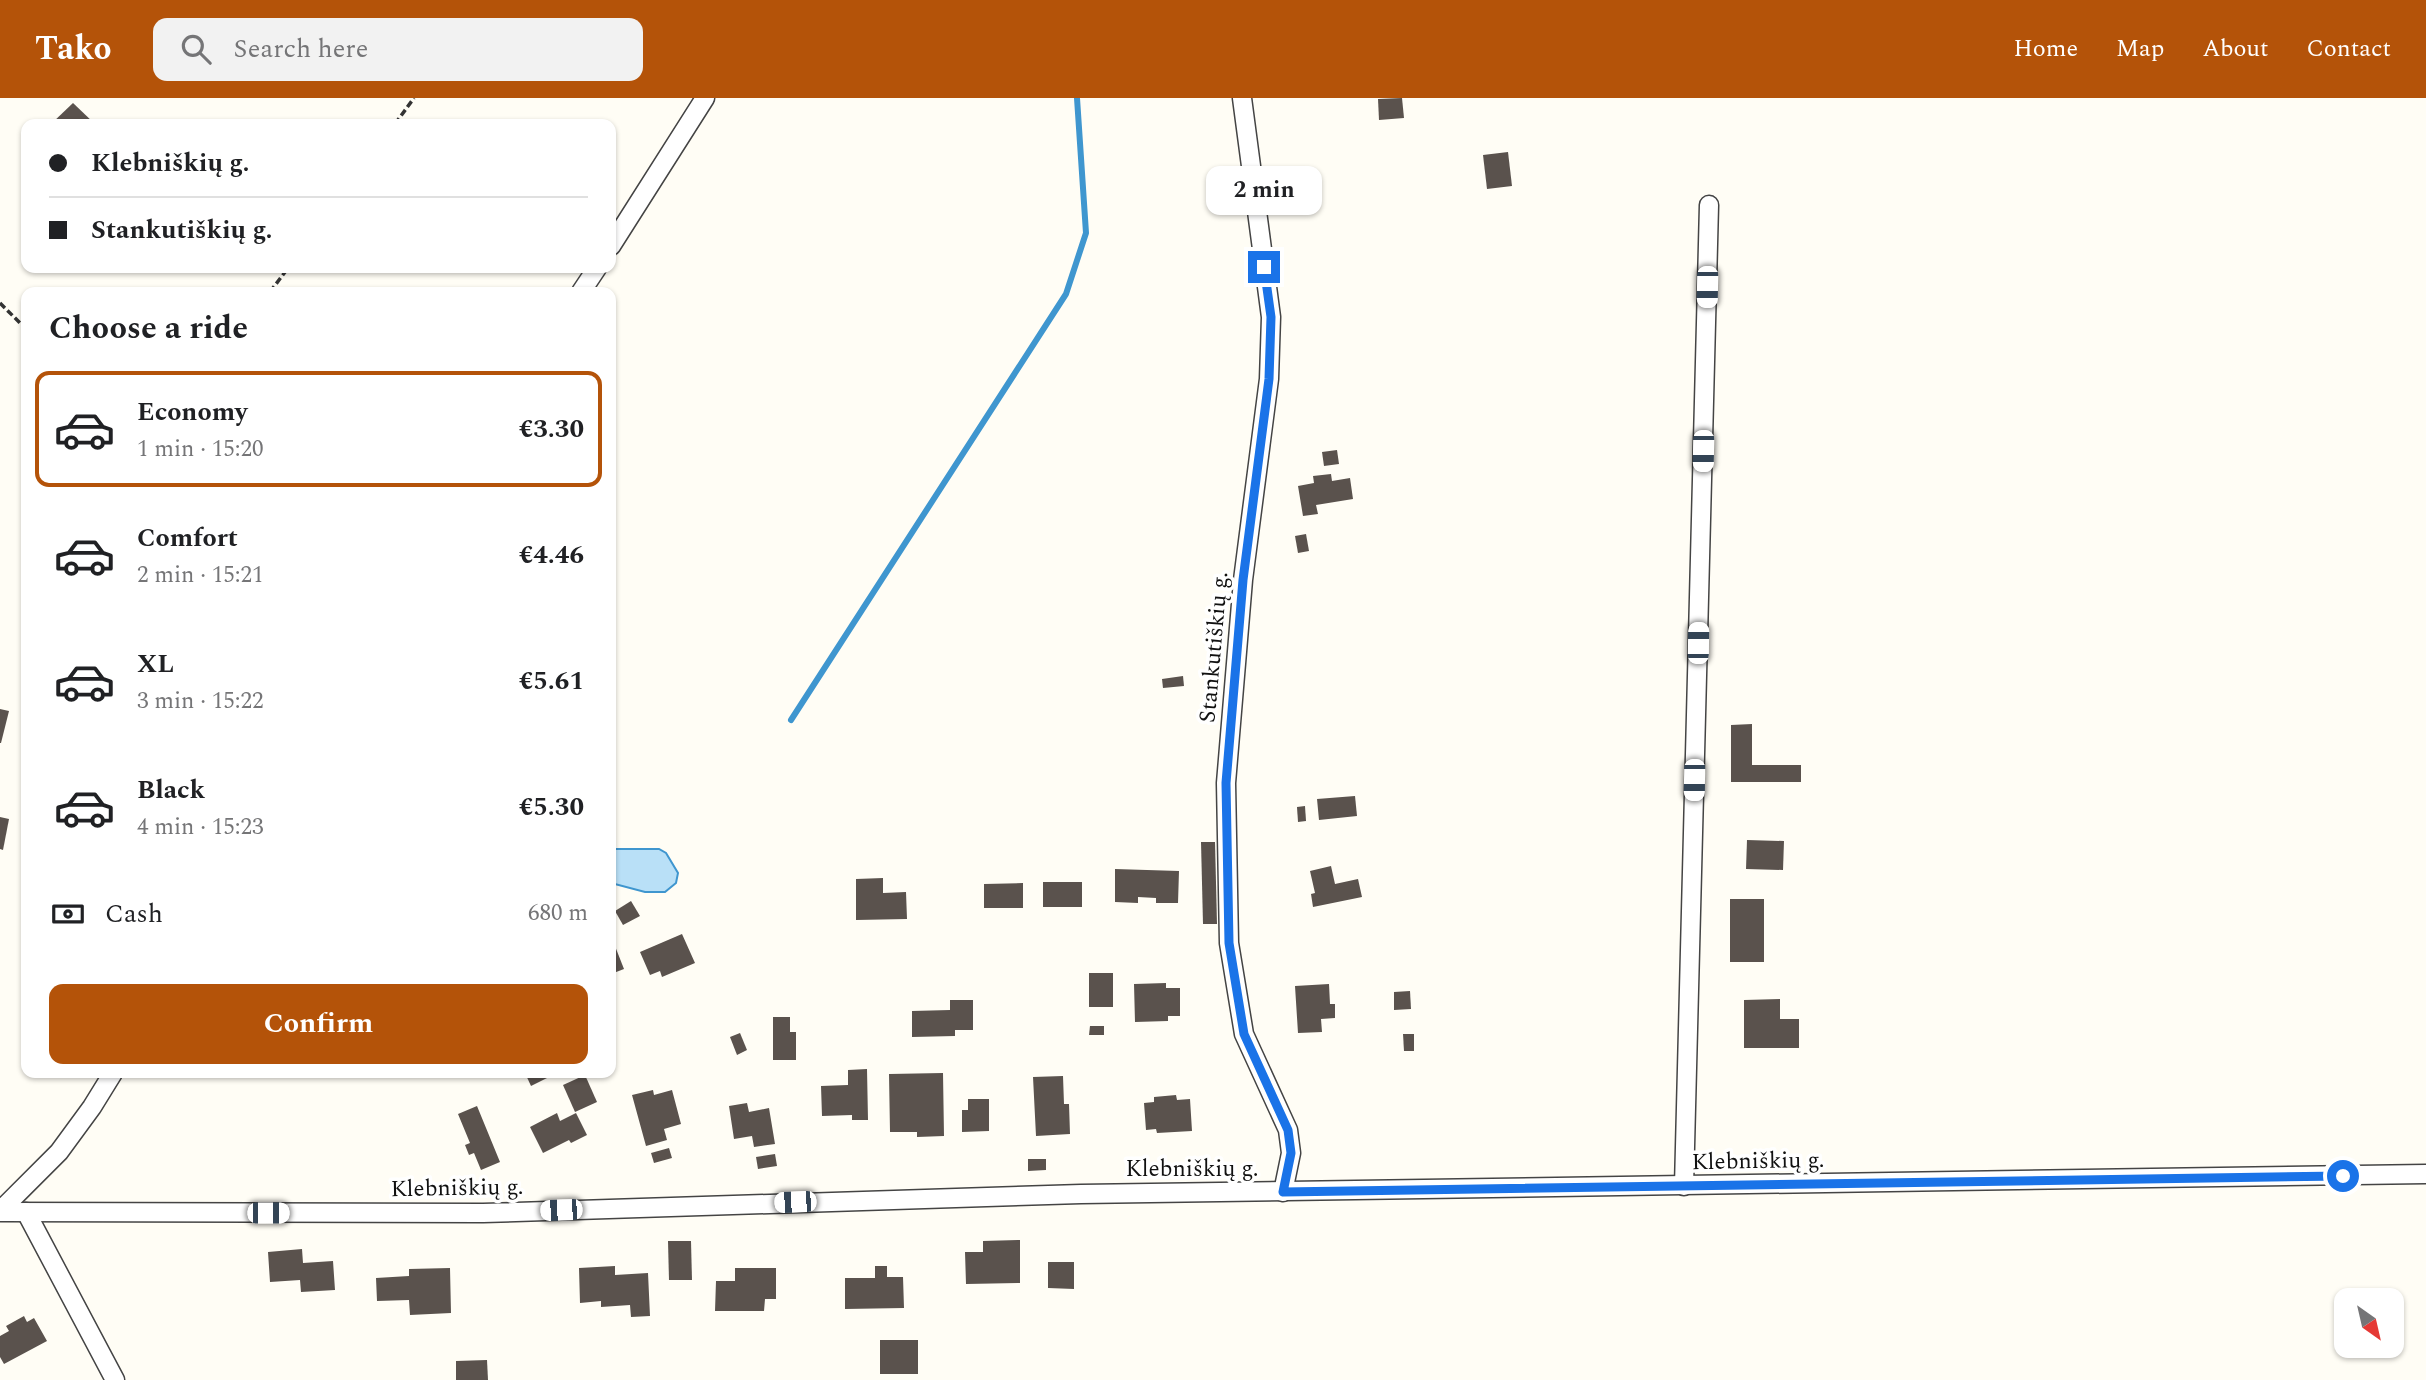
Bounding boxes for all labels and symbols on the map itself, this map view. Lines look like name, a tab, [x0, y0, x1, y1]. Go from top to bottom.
callout: 2 min	[1206, 166, 1322, 214]
route end	[1248, 251, 1280, 283]
car	[1697, 266, 1718, 308]
car	[1693, 430, 1714, 472]
street label: Stankutiškių g.	[1190, 570, 1239, 724]
car	[1688, 622, 1709, 664]
car	[1684, 759, 1705, 801]
street label: Klebniškių g.	[1691, 1143, 1825, 1180]
street label: Klebniškių g.	[1126, 1152, 1258, 1187]
route start	[2327, 1160, 2359, 1192]
street label: Klebniškių g.	[390, 1170, 524, 1207]
car	[774, 1191, 817, 1213]
car	[540, 1199, 583, 1221]
car	[248, 1203, 290, 1224]
north arrow	[2334, 1288, 2404, 1358]

